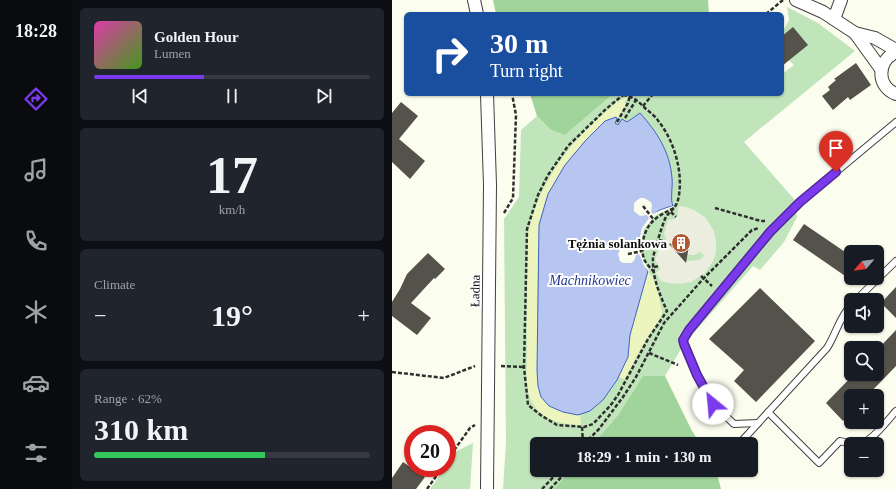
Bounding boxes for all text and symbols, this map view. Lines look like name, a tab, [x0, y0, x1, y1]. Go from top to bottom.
text: 18:28	[15, 21, 57, 41]
icon: right	[424, 28, 476, 80]
text: 30 m	[490, 28, 548, 59]
text: Golden Hour	[154, 29, 239, 45]
text: Lumen	[154, 46, 191, 61]
text: Turn right	[490, 61, 563, 81]
icon: directions	[22, 85, 50, 113]
icon: previous	[129, 85, 151, 107]
icon: pause	[221, 85, 243, 107]
icon: next	[313, 85, 335, 107]
pin	[819, 131, 853, 172]
icon: arrive	[825, 137, 847, 159]
text: 17	[206, 147, 258, 204]
icon: music	[22, 156, 50, 184]
text: km/h	[219, 202, 245, 217]
icon: phone	[22, 227, 50, 255]
building icon: Tężnia solankowa	[670, 232, 692, 254]
place label: Tężnia solankowa	[568, 236, 667, 251]
north arrow	[844, 245, 884, 285]
map controls	[844, 245, 884, 477]
water label: Machnikowiec	[548, 273, 632, 288]
street label: Ładna	[467, 274, 483, 307]
text: Climate	[94, 277, 135, 292]
button: sound	[844, 293, 884, 333]
icon: climate	[22, 298, 50, 326]
text: 19°	[211, 299, 253, 332]
text: −	[94, 303, 106, 328]
text: +	[358, 303, 370, 328]
button: search	[844, 341, 884, 381]
icon: car	[22, 369, 50, 397]
position arrow	[692, 383, 734, 425]
button: +	[844, 389, 884, 429]
text: Range · 62%	[94, 391, 162, 406]
text: 310 km	[94, 413, 188, 446]
speed limit sign: 20	[404, 425, 456, 477]
button: −	[844, 437, 884, 477]
icon: filters	[22, 439, 50, 467]
text: 18:29 · 1 min · 130 m	[577, 449, 712, 465]

